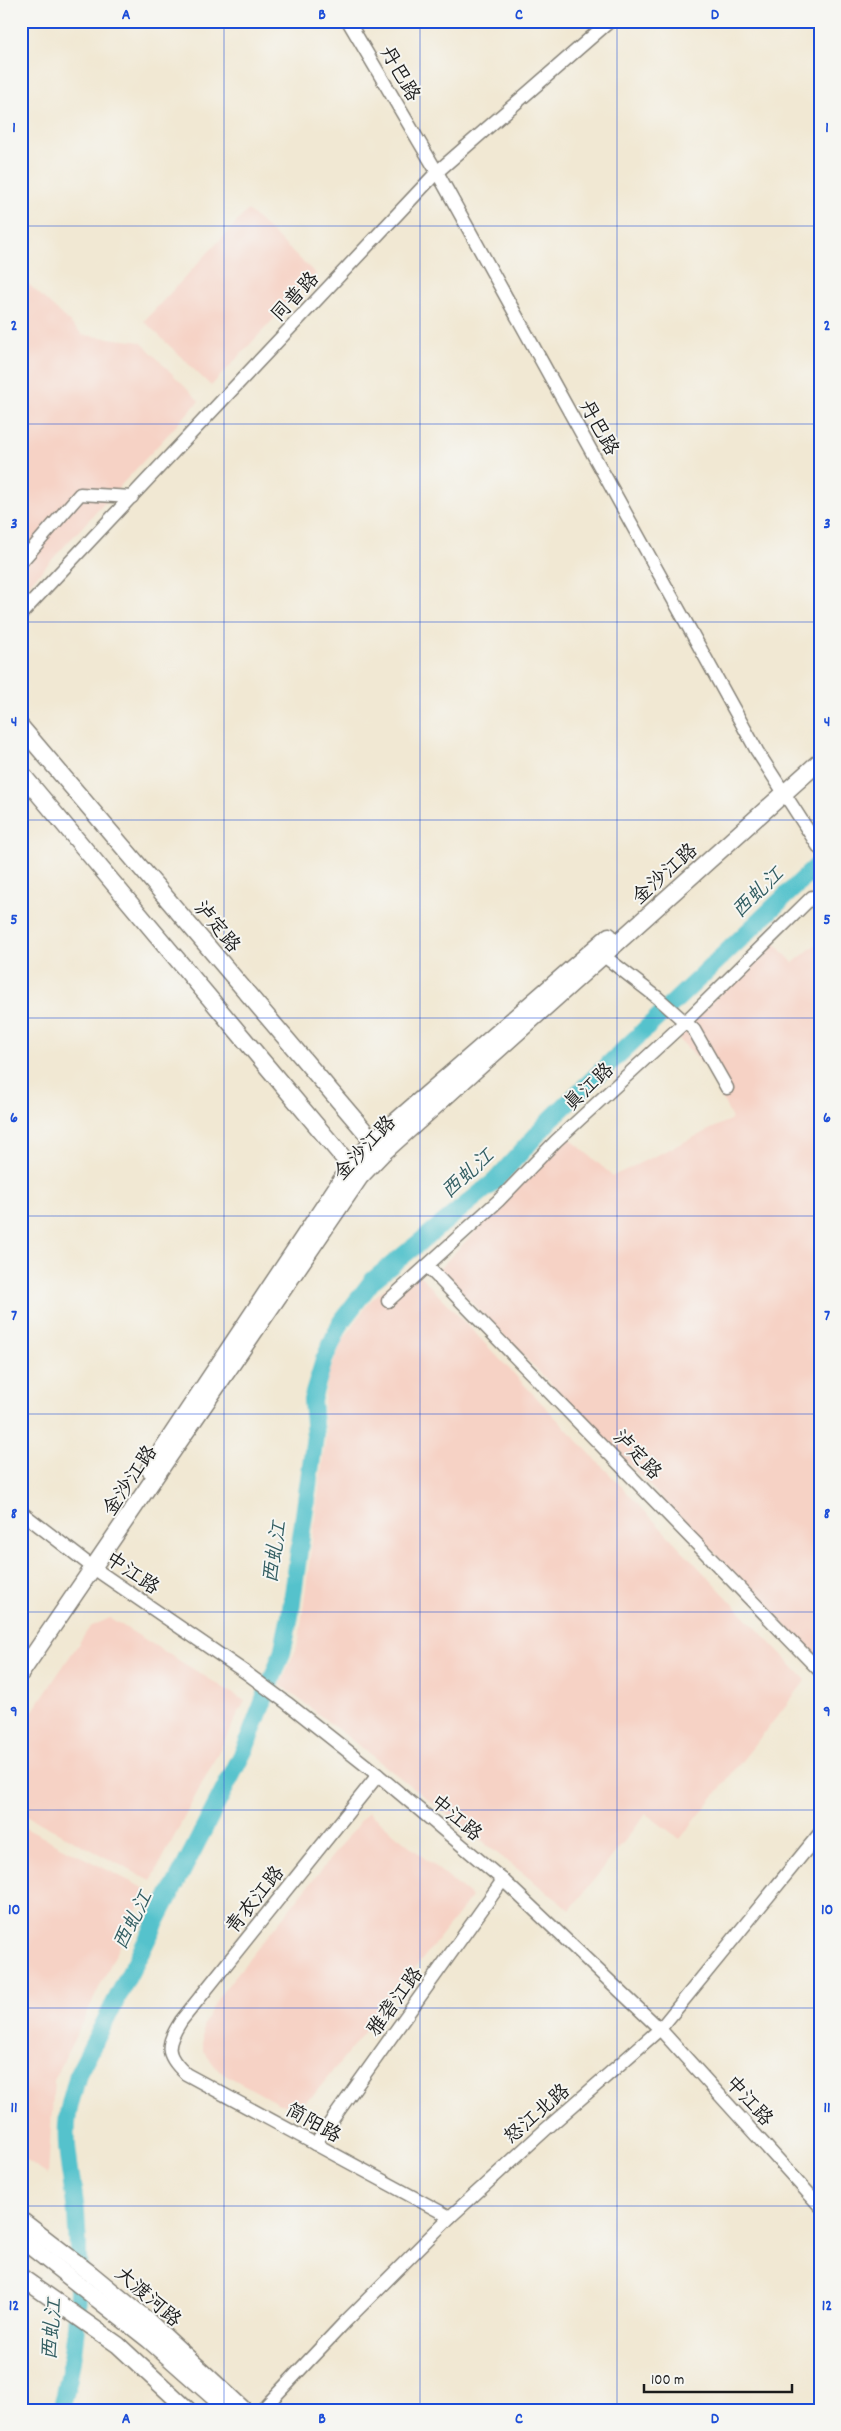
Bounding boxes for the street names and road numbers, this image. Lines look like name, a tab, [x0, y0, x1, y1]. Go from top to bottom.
street label: 丹巴路	[371, 42, 426, 108]
street label: 同普路	[265, 266, 328, 330]
street label: 丹巴路	[571, 395, 625, 462]
street label: 金沙江路	[627, 837, 706, 912]
street label: 泸定路	[186, 896, 246, 961]
street label: 真江路	[559, 1057, 622, 1119]
street label: 金沙江路	[329, 1110, 404, 1188]
street label: 泸定路	[605, 1425, 667, 1488]
street label: 金沙江路	[98, 1440, 166, 1523]
street label: 中江路	[99, 1546, 165, 1603]
street label: 中江路	[423, 1789, 488, 1850]
street label: 青衣江路	[220, 1860, 293, 1941]
street label: 雅砻江路	[362, 1961, 432, 2043]
street label: 中江路	[717, 2070, 779, 2134]
street label: 怒江北路	[499, 2078, 578, 2152]
street label: 简阳路	[280, 2098, 346, 2152]
street label: 大渡河路	[108, 2261, 187, 2336]

